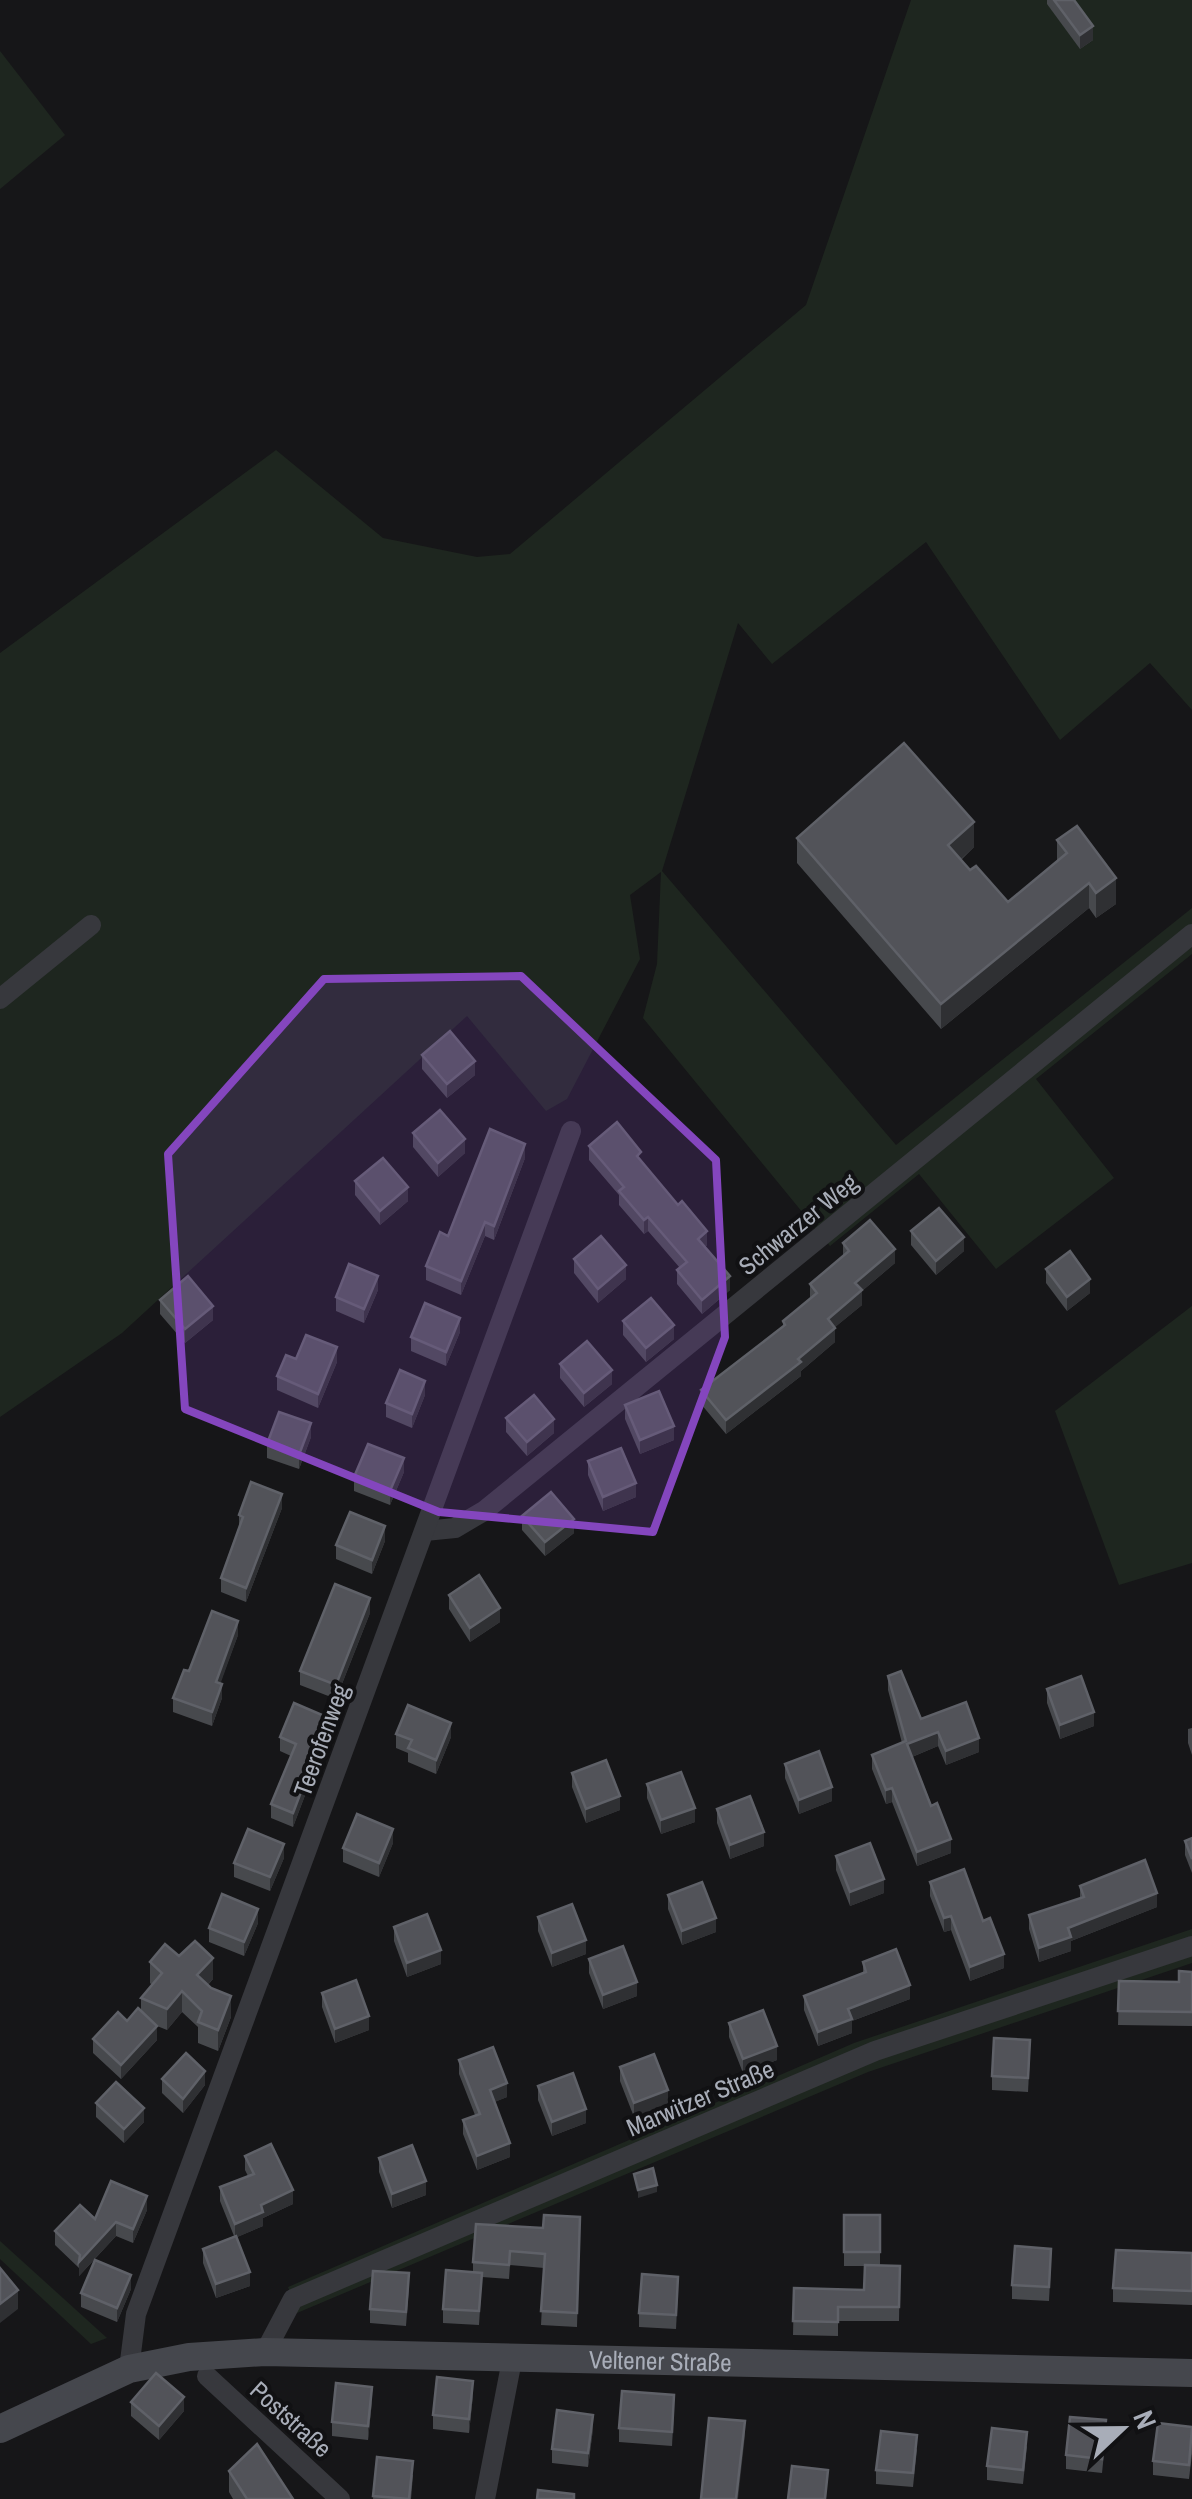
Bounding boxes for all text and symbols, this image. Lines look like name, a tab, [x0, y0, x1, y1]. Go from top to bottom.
street label: Schwarzer Weg	[731, 1165, 865, 1283]
street label: Teerofenweg	[285, 1678, 357, 1801]
street label: Marwitzer Straße	[621, 2052, 779, 2144]
street label: Veltener Straße	[589, 2342, 732, 2380]
street label: Poststraße	[243, 2373, 339, 2465]
north arrow	[1072, 2379, 1172, 2479]
text: N	[1124, 2405, 1166, 2434]

